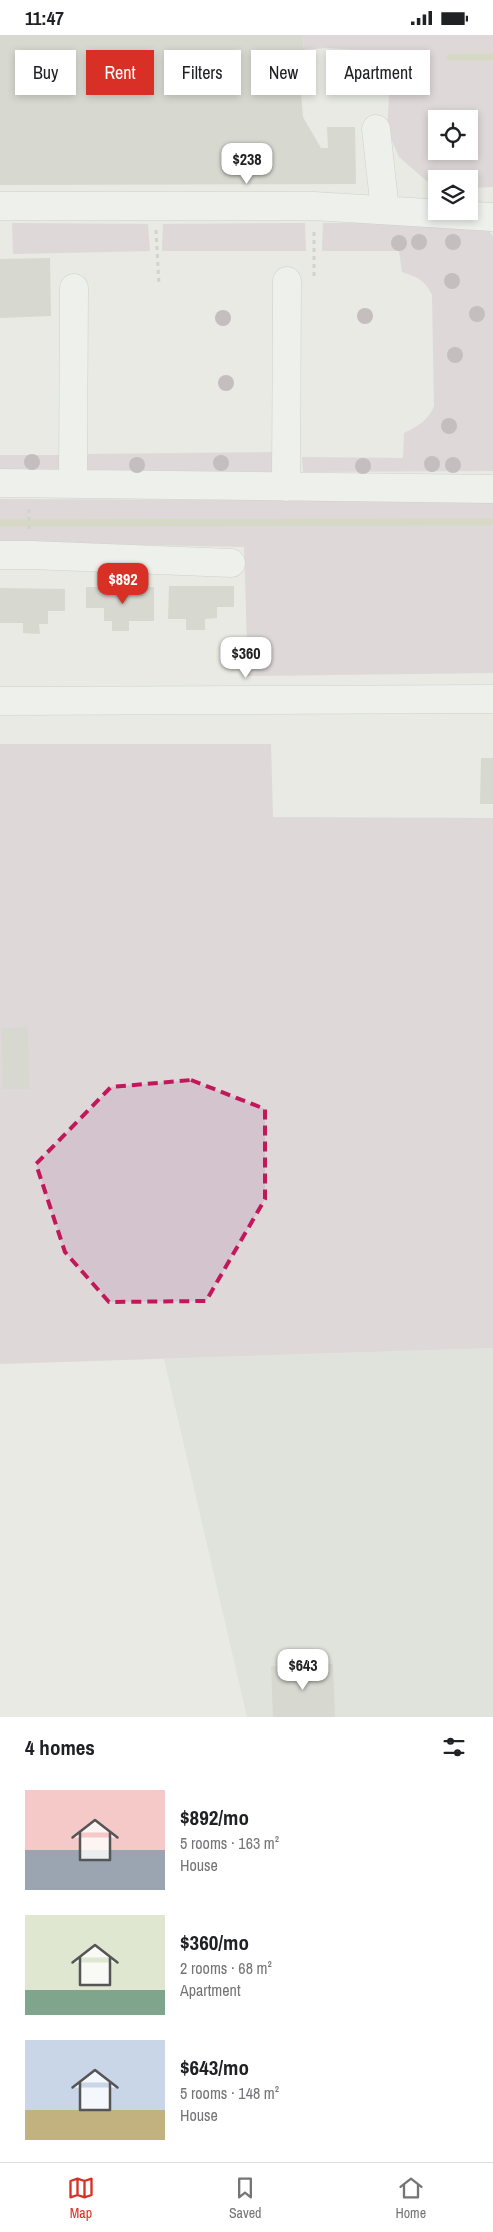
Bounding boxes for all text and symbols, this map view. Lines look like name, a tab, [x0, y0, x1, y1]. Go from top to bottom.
text: 11:47	[25, 5, 64, 31]
chip: Buy	[15, 50, 76, 95]
chip: Rent	[86, 50, 154, 95]
chip: Filters	[164, 50, 241, 95]
chip: New	[251, 50, 316, 95]
chip: Apartment	[326, 50, 430, 95]
map controls	[428, 110, 478, 220]
button: locate	[428, 110, 478, 160]
pin: $238	[217, 143, 277, 185]
text: $238	[232, 148, 262, 170]
button: layers	[428, 170, 478, 220]
pin: $892	[93, 563, 153, 605]
text: $892	[108, 568, 138, 590]
pin: $360	[216, 637, 276, 679]
text: $360	[231, 642, 261, 664]
pin: $643	[273, 1649, 333, 1691]
text: $643	[288, 1654, 318, 1676]
text: 4 homes	[25, 1733, 95, 1762]
icon: filters	[440, 1733, 468, 1761]
text: $892/mo	[180, 1803, 249, 1832]
icon: home	[65, 1810, 125, 1870]
text: 5 rooms · 163 m²	[180, 1832, 279, 1854]
text: House	[180, 1854, 218, 1876]
text: $360/mo	[180, 1928, 249, 1957]
icon: home	[65, 1935, 125, 1995]
text: 2 rooms · 68 m²	[180, 1957, 272, 1979]
text: Apartment	[180, 1979, 241, 2001]
text: $643/mo	[180, 2053, 249, 2082]
icon: home	[65, 2060, 125, 2120]
text: 5 rooms · 148 m²	[180, 2082, 279, 2104]
text: House	[180, 2104, 218, 2126]
tab: Map	[67, 2174, 95, 2222]
tab: Saved	[229, 2174, 261, 2222]
tab: Home	[395, 2174, 426, 2222]

